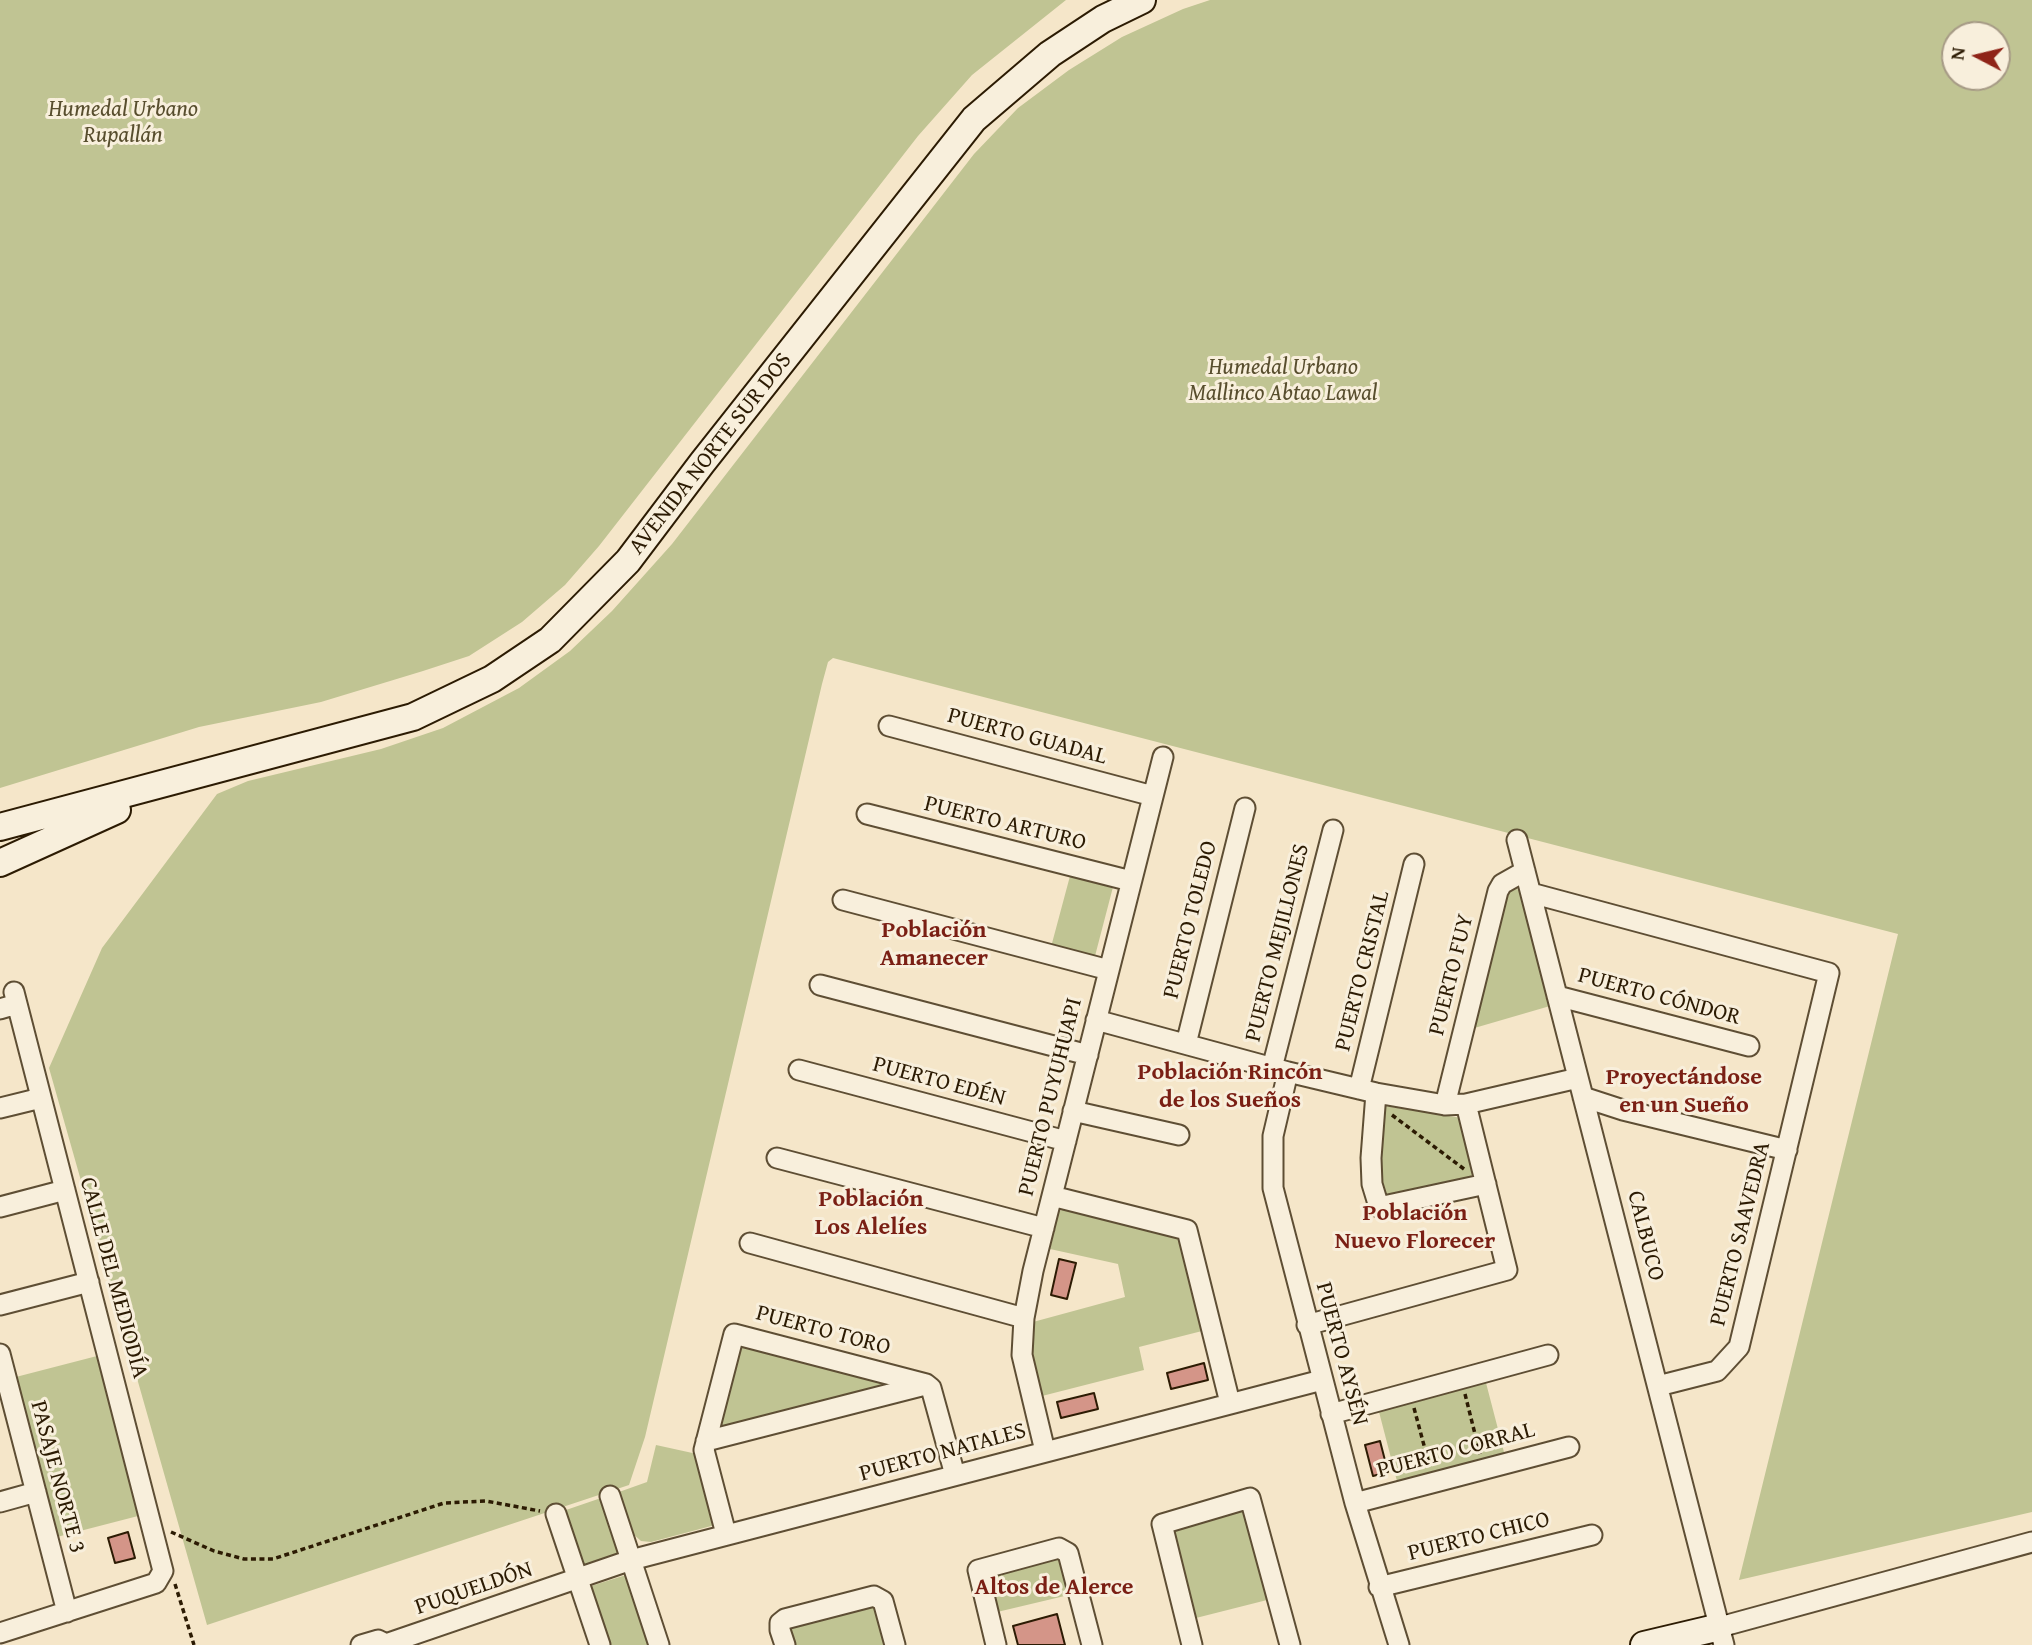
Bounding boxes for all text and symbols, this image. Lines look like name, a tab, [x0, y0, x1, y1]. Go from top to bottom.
north arrow	[1941, 21, 2011, 91]
text: N	[1942, 46, 1972, 62]
park label: Humedal Urbano Rupallán	[48, 96, 198, 150]
street label: AVENIDA NORTE SUR DOS	[624, 348, 798, 560]
park label: Humedal Urbano Mallinco Abtao Lawal	[1189, 354, 1377, 408]
street label: PUERTO GUADAL	[944, 702, 1110, 772]
street label: PUERTO ARTURO	[921, 791, 1089, 857]
street label: PUERTO TOLEDO	[1158, 838, 1224, 1002]
street label: PUERTO MEJILLONES	[1240, 841, 1316, 1045]
street label: PUERTO CRISTAL	[1330, 888, 1396, 1054]
street label: PUERTO FUY	[1424, 911, 1480, 1039]
district label: Población Amanecer	[880, 917, 988, 973]
street label: PUERTO CÓNDOR	[1575, 962, 1743, 1032]
street label: PUERTO PUYUHUAPI	[1013, 995, 1089, 1199]
street label: PUERTO EDÉN	[870, 1051, 1008, 1113]
district label: Población Rincón de los Sueños	[1138, 1059, 1322, 1115]
district label: Proyectándose en un Sueño	[1606, 1064, 1762, 1120]
street label: PUERTO SAAVEDRA	[1705, 1139, 1777, 1329]
street label: CALLE DEL MEDIODÍA	[73, 1174, 153, 1382]
district label: Población Los Alelíes	[815, 1186, 927, 1242]
street label: CALBUCO	[1621, 1188, 1669, 1284]
district label: Población Nuevo Florecer	[1335, 1200, 1495, 1256]
street label: PUERTO AYSÉN	[1309, 1279, 1373, 1429]
street label: PUERTO TORO	[753, 1300, 893, 1362]
street label: PASAJE NORTE 3	[23, 1398, 91, 1556]
street label: PUERTO CORRAL	[1374, 1417, 1538, 1485]
street label: PUERTO NATALES	[857, 1418, 1029, 1488]
street label: PUERTO CHICO	[1405, 1506, 1553, 1568]
street label: PUQUELDÓN	[412, 1556, 536, 1622]
district label: Altos de Alerce	[974, 1574, 1134, 1602]

